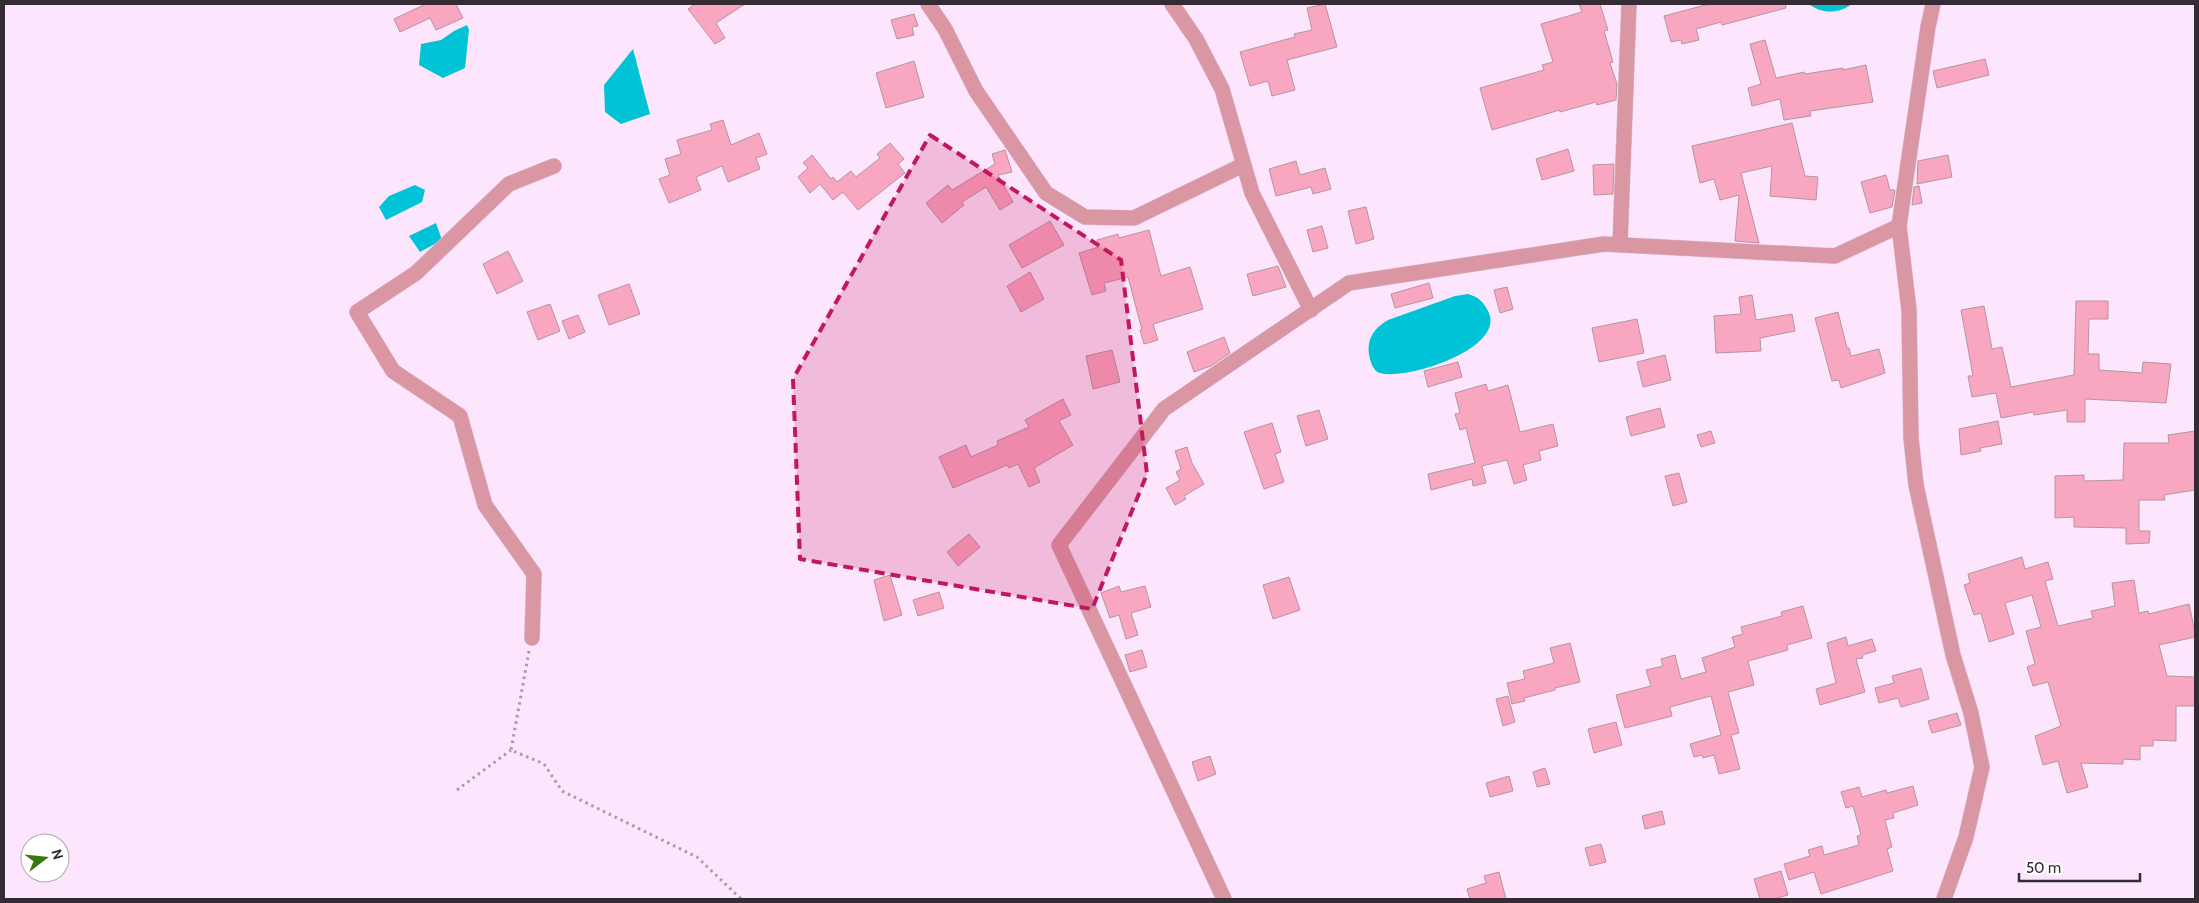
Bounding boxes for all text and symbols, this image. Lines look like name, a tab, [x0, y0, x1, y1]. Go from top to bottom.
north arrow	[20, 833, 70, 883]
text: N	[47, 847, 68, 862]
scale bar	[2019, 850, 2140, 882]
text: 50 m	[2026, 859, 2061, 877]

